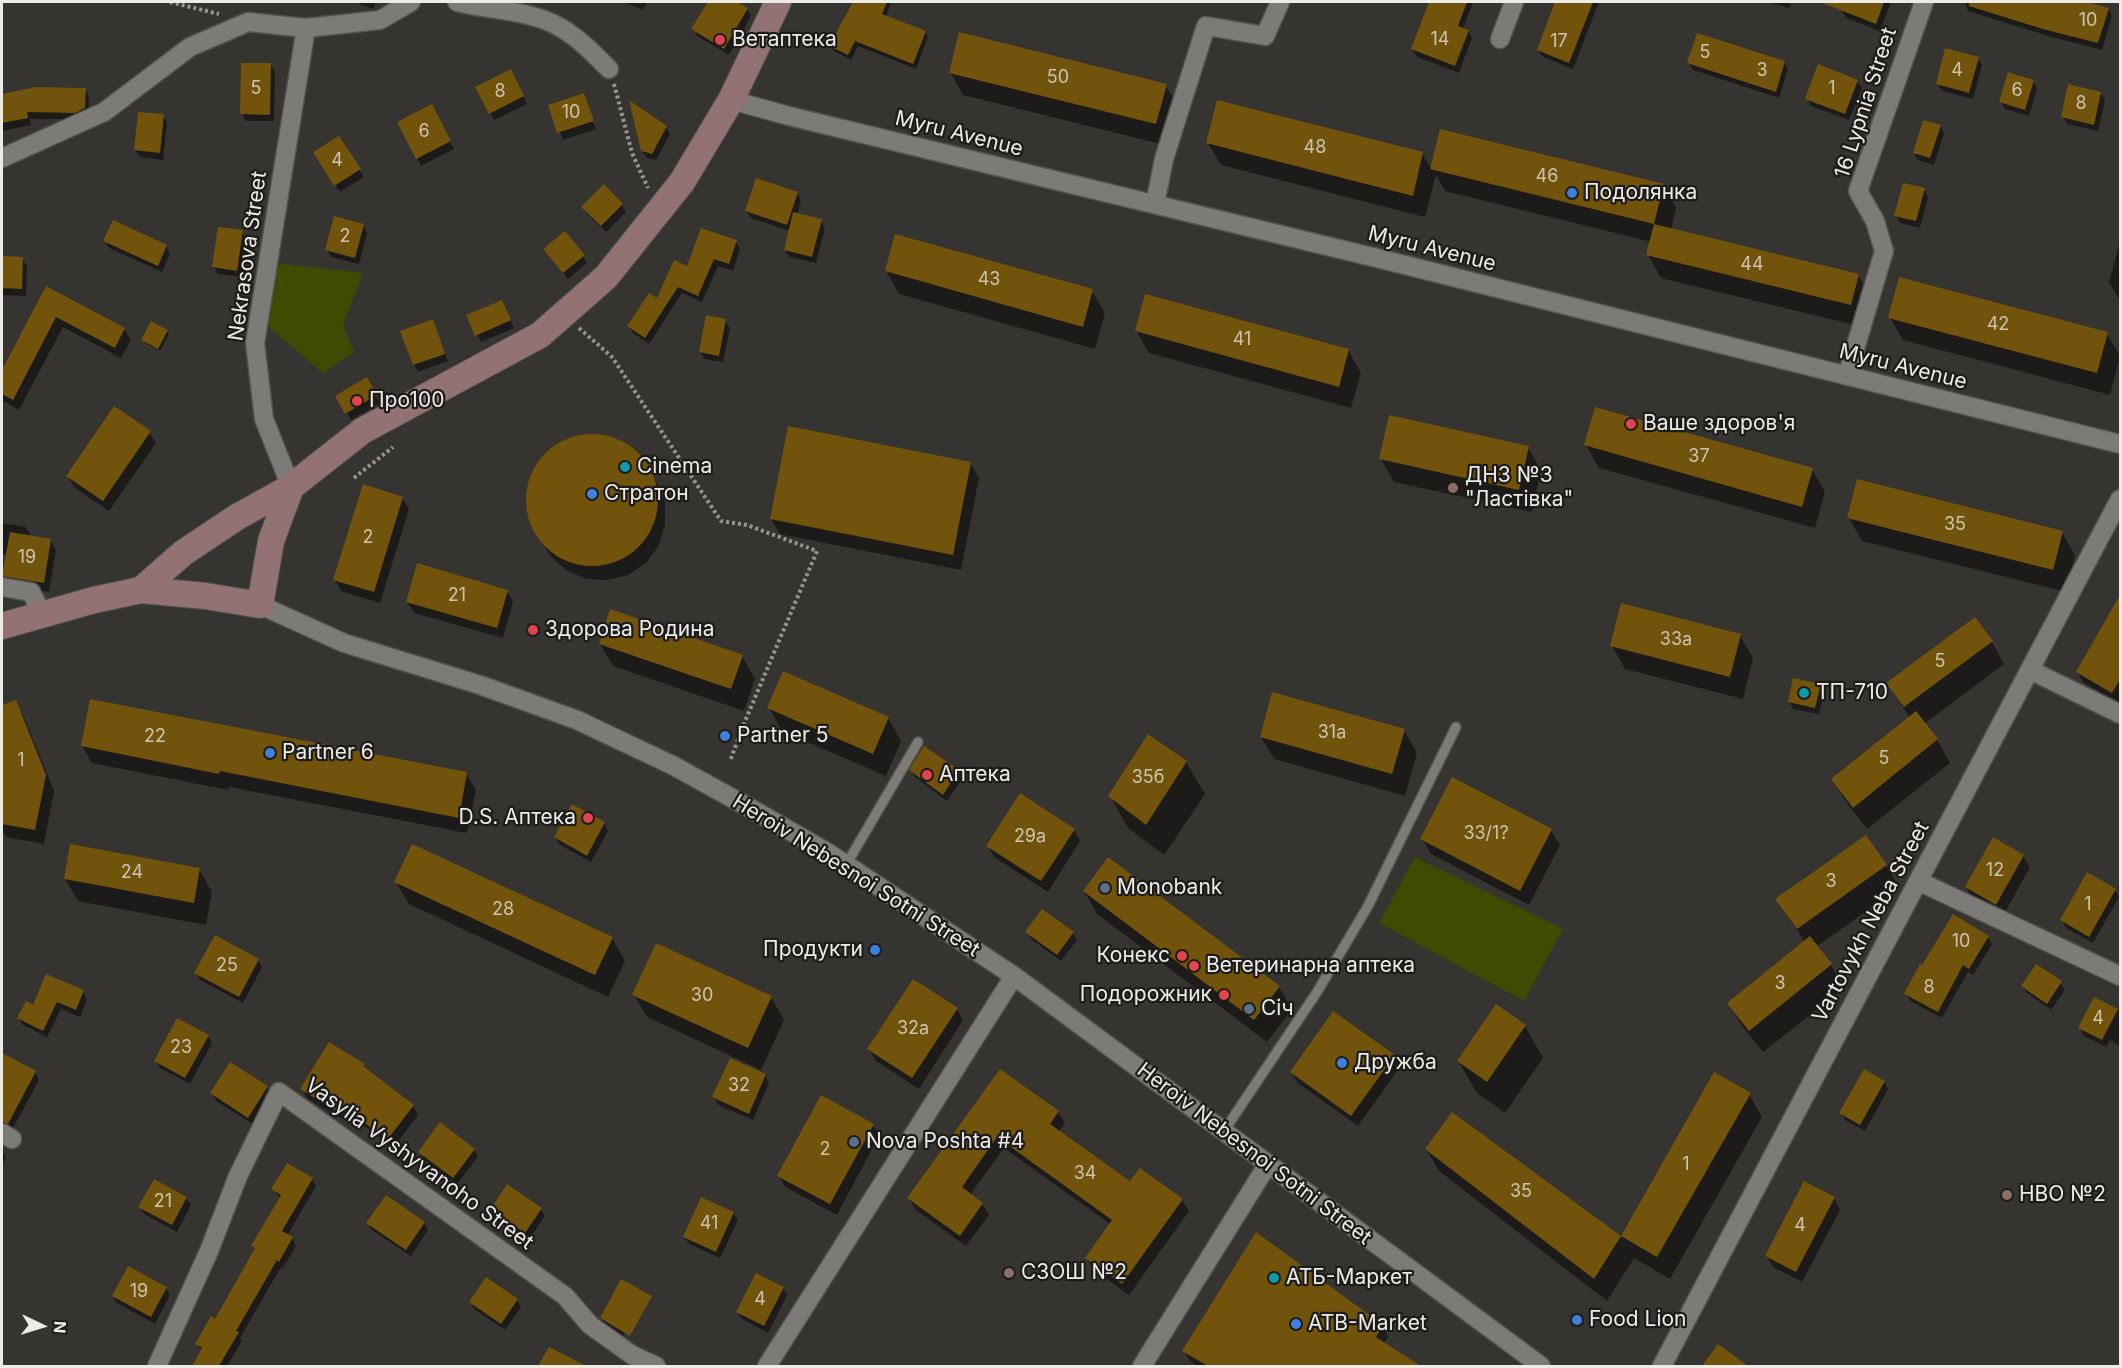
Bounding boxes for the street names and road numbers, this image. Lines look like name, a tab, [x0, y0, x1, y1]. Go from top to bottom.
street label: 16 Lypnia Street	[1830, 24, 1902, 182]
street label: Myru Avenue	[892, 106, 1026, 162]
street label: Nekrasova Street	[224, 169, 272, 343]
street label: Myru Avenue	[1365, 221, 1499, 277]
street label: Myru Avenue	[1836, 339, 1970, 395]
street label: Heroiv Nebesnoi Sotni Street	[728, 789, 984, 963]
street label: Vartovykh Neba Street	[1807, 817, 1935, 1027]
street label: Heroiv Nebesnoi Sotni Street	[1132, 1058, 1376, 1250]
street label: Vasylia Vyshyvanoho Street	[300, 1073, 538, 1255]

